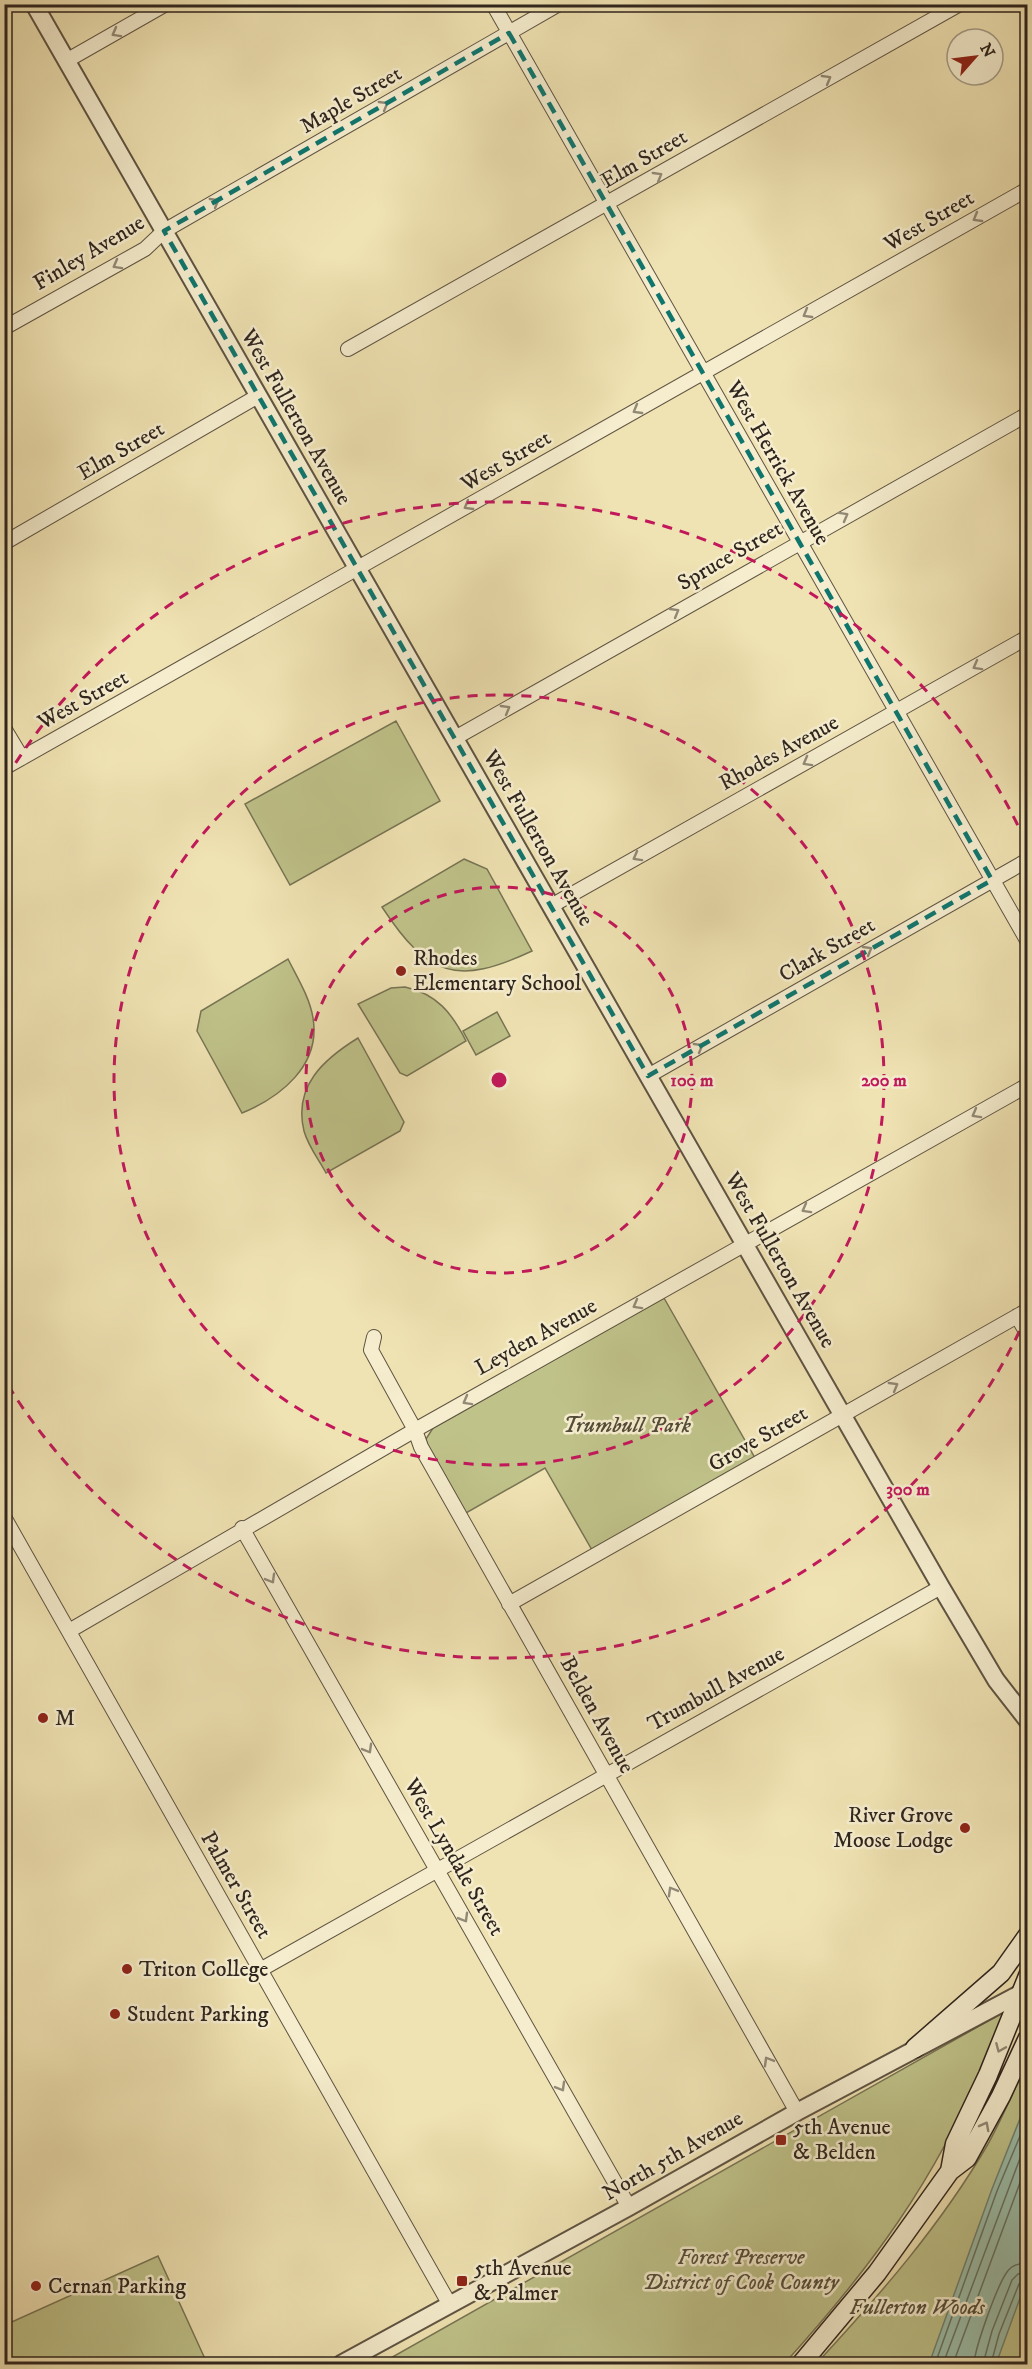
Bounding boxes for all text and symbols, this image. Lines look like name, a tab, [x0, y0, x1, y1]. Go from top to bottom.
one-way arrow	[112, 25, 123, 37]
north arrow	[945, 27, 1005, 87]
text: N	[975, 40, 999, 61]
street label: Maple Street	[295, 60, 407, 140]
one-way arrow	[821, 75, 831, 87]
one-way arrow	[378, 101, 388, 112]
street label: Elm Street	[596, 123, 692, 195]
one-way arrow	[652, 171, 662, 183]
street label: West Street	[878, 184, 979, 258]
one-way arrow	[209, 198, 219, 210]
street label: Finley Avenue	[29, 209, 149, 297]
one-way arrow	[972, 210, 983, 222]
one-way arrow	[113, 258, 123, 269]
one-way arrow	[803, 307, 813, 318]
street label: West Fullerton Avenue	[234, 323, 357, 510]
street label: West Herrick Avenue	[720, 375, 836, 550]
one-way arrow	[633, 403, 644, 414]
street label: Elm Street	[73, 415, 169, 487]
street label: West Street	[455, 424, 556, 498]
one-way arrow	[464, 499, 474, 511]
one-way arrow	[838, 512, 849, 523]
street label: Spruce Street	[673, 515, 787, 597]
one-way arrow	[669, 608, 679, 619]
one-way arrow	[972, 659, 983, 670]
street label: West Street	[32, 664, 133, 736]
one-way arrow	[500, 705, 510, 716]
street label: Rhodes Avenue	[715, 709, 843, 797]
street label: West Fullerton Avenue	[476, 744, 599, 931]
one-way arrow	[802, 755, 813, 766]
one-way arrow	[633, 850, 643, 862]
street label: Clark Street	[774, 912, 880, 988]
place label: Rhodes Elementary School	[413, 945, 582, 997]
one-way arrow	[862, 946, 873, 958]
marker: Rhodes Elementary School	[394, 964, 408, 978]
one-way arrow	[693, 1043, 703, 1054]
centre of rings	[489, 1070, 509, 1090]
text: 100 m	[670, 1070, 714, 1092]
text: 200 m	[861, 1070, 907, 1092]
one-way arrow	[972, 1106, 983, 1118]
street label: West Fullerton Avenue	[718, 1166, 841, 1353]
one-way arrow	[802, 1202, 813, 1213]
street label: Leyden Avenue	[470, 1292, 602, 1382]
one-way arrow	[632, 1298, 643, 1309]
one-way arrow	[888, 1382, 898, 1394]
one-way arrow	[463, 1394, 473, 1405]
street label: Grove Street	[704, 1400, 812, 1478]
park label: Trumbull Park	[563, 1412, 692, 1439]
text: 300 m	[886, 1479, 930, 1501]
one-way arrow	[264, 1573, 275, 1583]
street label: Trumbull Avenue	[643, 1640, 789, 1738]
street label: Belden Avenue	[554, 1652, 640, 1778]
place label: M	[55, 1705, 75, 1732]
marker: M	[36, 1711, 50, 1725]
one-way arrow	[361, 1742, 372, 1753]
street label: West Lyndale Street	[397, 1773, 510, 1941]
place label: River Grove Moose Lodge	[833, 1802, 953, 1854]
marker: River Grove Moose Lodge	[958, 1821, 972, 1835]
street label: Palmer Street	[195, 1827, 277, 1943]
one-way arrow	[668, 1887, 679, 1897]
one-way arrow	[457, 1912, 469, 1922]
place label: Triton College	[139, 1956, 268, 1983]
marker: Triton College	[120, 1962, 134, 1976]
place label: Student Parking	[127, 2001, 269, 2028]
marker: Student Parking	[108, 2007, 122, 2021]
one-way arrow	[995, 2041, 1007, 2052]
one-way arrow	[764, 2057, 775, 2067]
one-way arrow	[554, 2081, 565, 2091]
street label: North 5th Avenue	[598, 2105, 748, 2207]
place label: 5th Avenue & Belden	[793, 2114, 891, 2166]
one-way arrow	[978, 2122, 989, 2132]
marker: 5th Avenue & Belden	[774, 2133, 788, 2147]
park label: Forest Preserve District of Cook County	[643, 2244, 840, 2296]
place label: 5th Avenue & Palmer	[474, 2255, 572, 2307]
place label: Cernan Parking	[48, 2273, 186, 2300]
marker: 5th Avenue & Palmer	[455, 2274, 469, 2288]
marker: Cernan Parking	[29, 2279, 43, 2293]
park label: Fullerton Woods	[849, 2294, 986, 2321]

